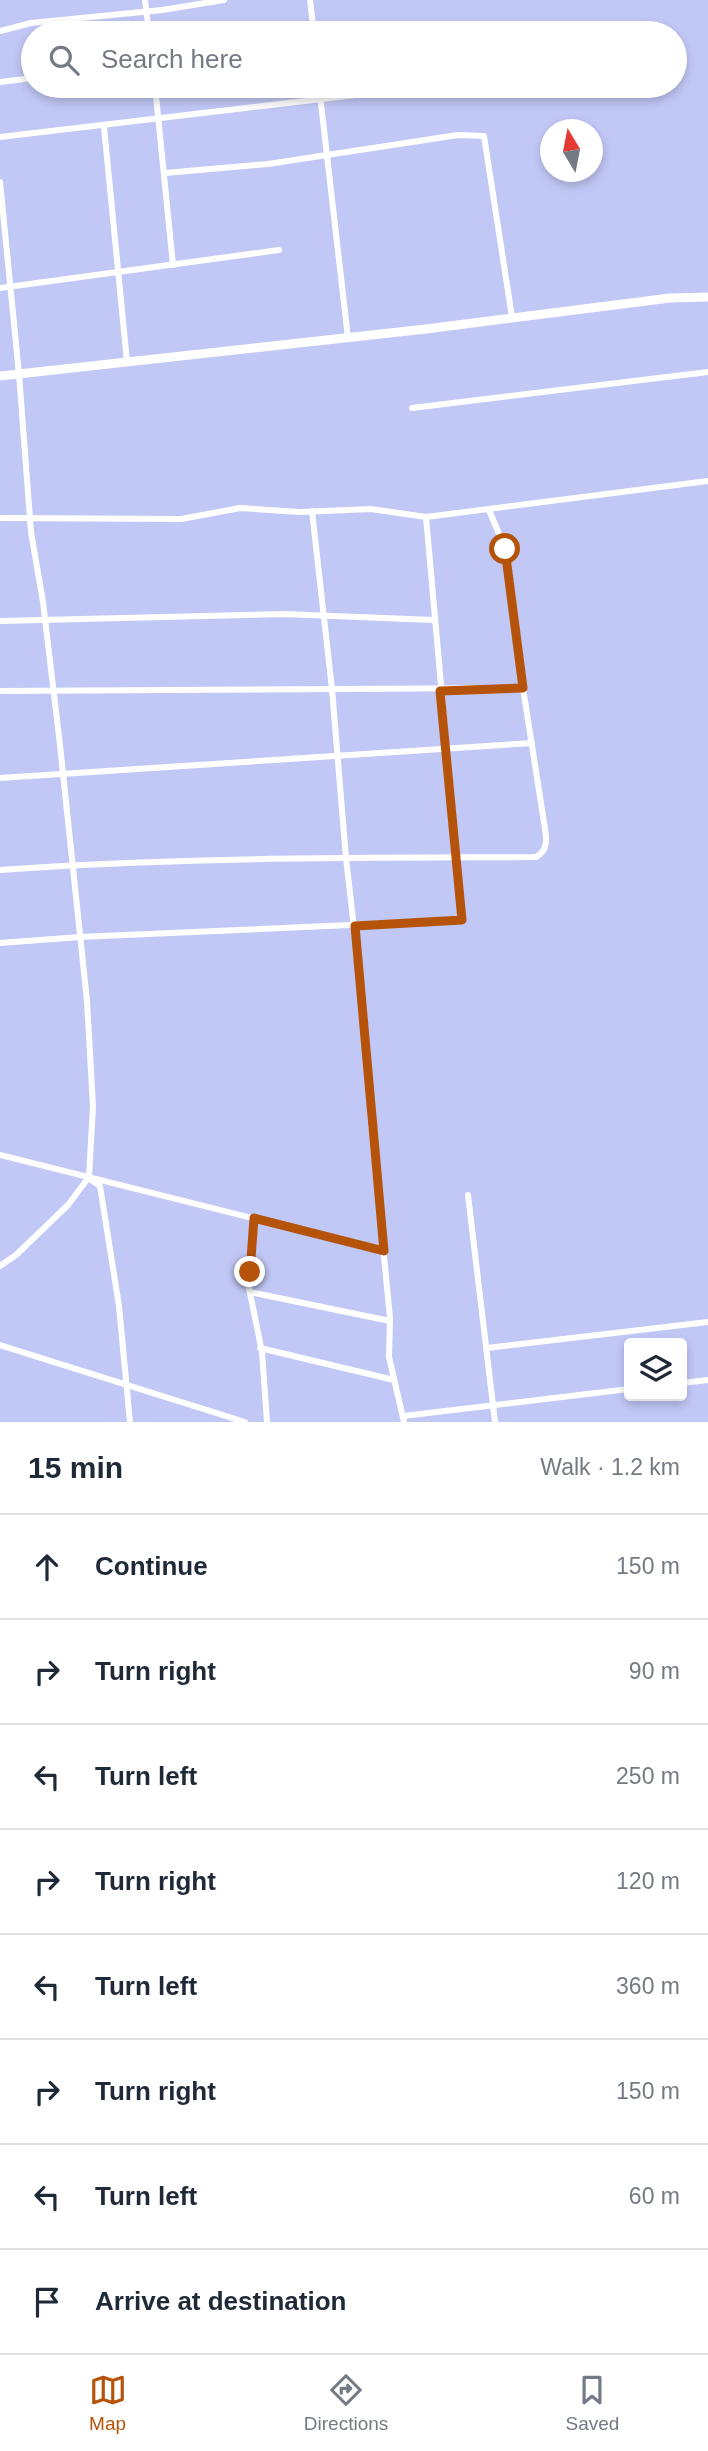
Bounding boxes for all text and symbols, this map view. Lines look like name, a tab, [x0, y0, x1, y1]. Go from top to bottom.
search box	[21, 21, 687, 98]
icon: search	[45, 41, 83, 79]
text: Search here	[101, 44, 243, 74]
north arrow	[540, 119, 603, 182]
route start	[489, 533, 520, 564]
route end	[234, 1256, 265, 1287]
map controls	[624, 1338, 687, 1401]
button: layers	[624, 1338, 687, 1401]
text: 15 min	[28, 1451, 123, 1484]
text: Walk · 1.2 km	[540, 1454, 680, 1480]
icon: ahead	[28, 1548, 66, 1586]
text: Continue	[95, 1551, 208, 1581]
text: 150 m	[616, 1553, 680, 1579]
icon: right	[28, 1653, 66, 1691]
text: Turn right	[95, 1656, 216, 1686]
text: 90 m	[629, 1658, 680, 1684]
icon: left	[28, 1758, 66, 1796]
text: Turn left	[95, 1761, 197, 1791]
text: 250 m	[616, 1763, 680, 1789]
icon: right	[28, 1863, 66, 1901]
text: Turn right	[95, 1866, 216, 1896]
text: 120 m	[616, 1868, 680, 1894]
icon: left	[28, 1968, 66, 2006]
text: Turn left	[95, 1971, 197, 2001]
text: 360 m	[616, 1973, 680, 1999]
icon: right	[28, 2073, 66, 2111]
text: Turn right	[95, 2076, 216, 2106]
text: 150 m	[616, 2078, 680, 2104]
icon: left	[28, 2178, 66, 2216]
text: Turn left	[95, 2181, 197, 2211]
text: 60 m	[629, 2183, 680, 2209]
icon: arrive	[28, 2283, 66, 2321]
text: Arrive at destination	[95, 2286, 346, 2316]
tab: Map	[89, 2371, 127, 2435]
tab: Directions	[304, 2371, 388, 2435]
tab: Saved	[565, 2371, 619, 2435]

